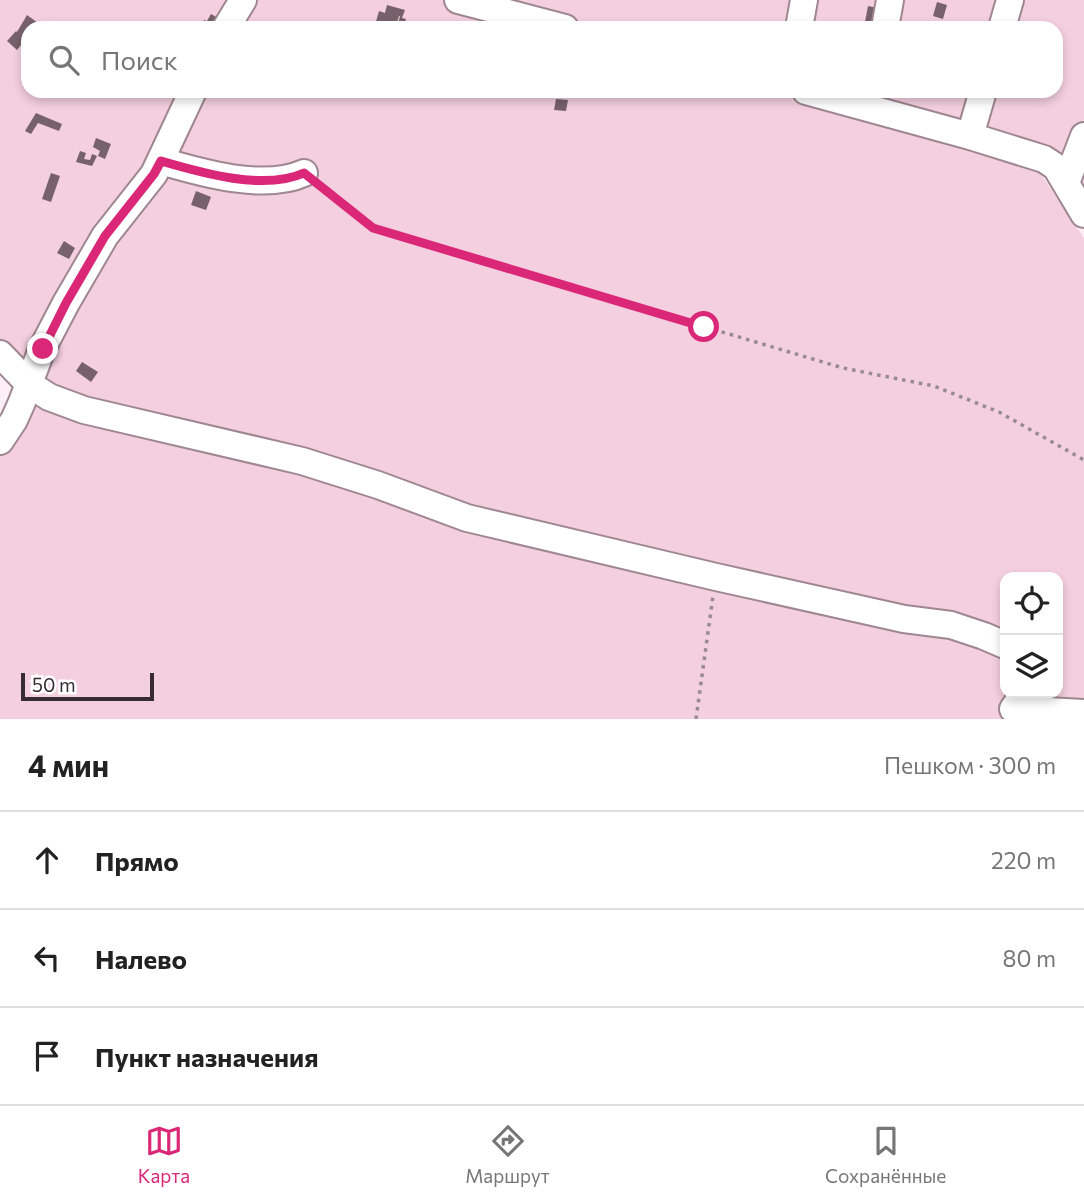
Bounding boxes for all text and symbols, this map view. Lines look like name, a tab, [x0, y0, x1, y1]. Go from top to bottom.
search box	[21, 21, 1063, 98]
icon: search	[45, 41, 83, 79]
text: Поиск	[101, 44, 178, 75]
route start	[688, 311, 719, 342]
route end	[27, 333, 58, 364]
map controls	[1000, 572, 1063, 698]
button: locate	[1000, 572, 1063, 635]
button: layers	[1000, 635, 1063, 698]
scale bar	[21, 670, 154, 702]
text: 50 m	[32, 673, 76, 696]
text: 4 мин	[28, 746, 109, 783]
text: Пешком · 300 m	[884, 751, 1056, 779]
icon: ahead	[28, 841, 66, 879]
text: Прямо	[95, 845, 179, 876]
text: 220 m	[991, 846, 1056, 874]
icon: left	[28, 939, 66, 977]
text: Налево	[95, 943, 187, 974]
text: 80 m	[1003, 944, 1056, 972]
icon: arrive	[28, 1037, 66, 1075]
text: Пункт назначения	[95, 1041, 319, 1072]
tab: Карта	[138, 1122, 190, 1187]
tab: Маршрут	[465, 1122, 550, 1187]
tab: Сохранённые	[825, 1122, 946, 1187]

